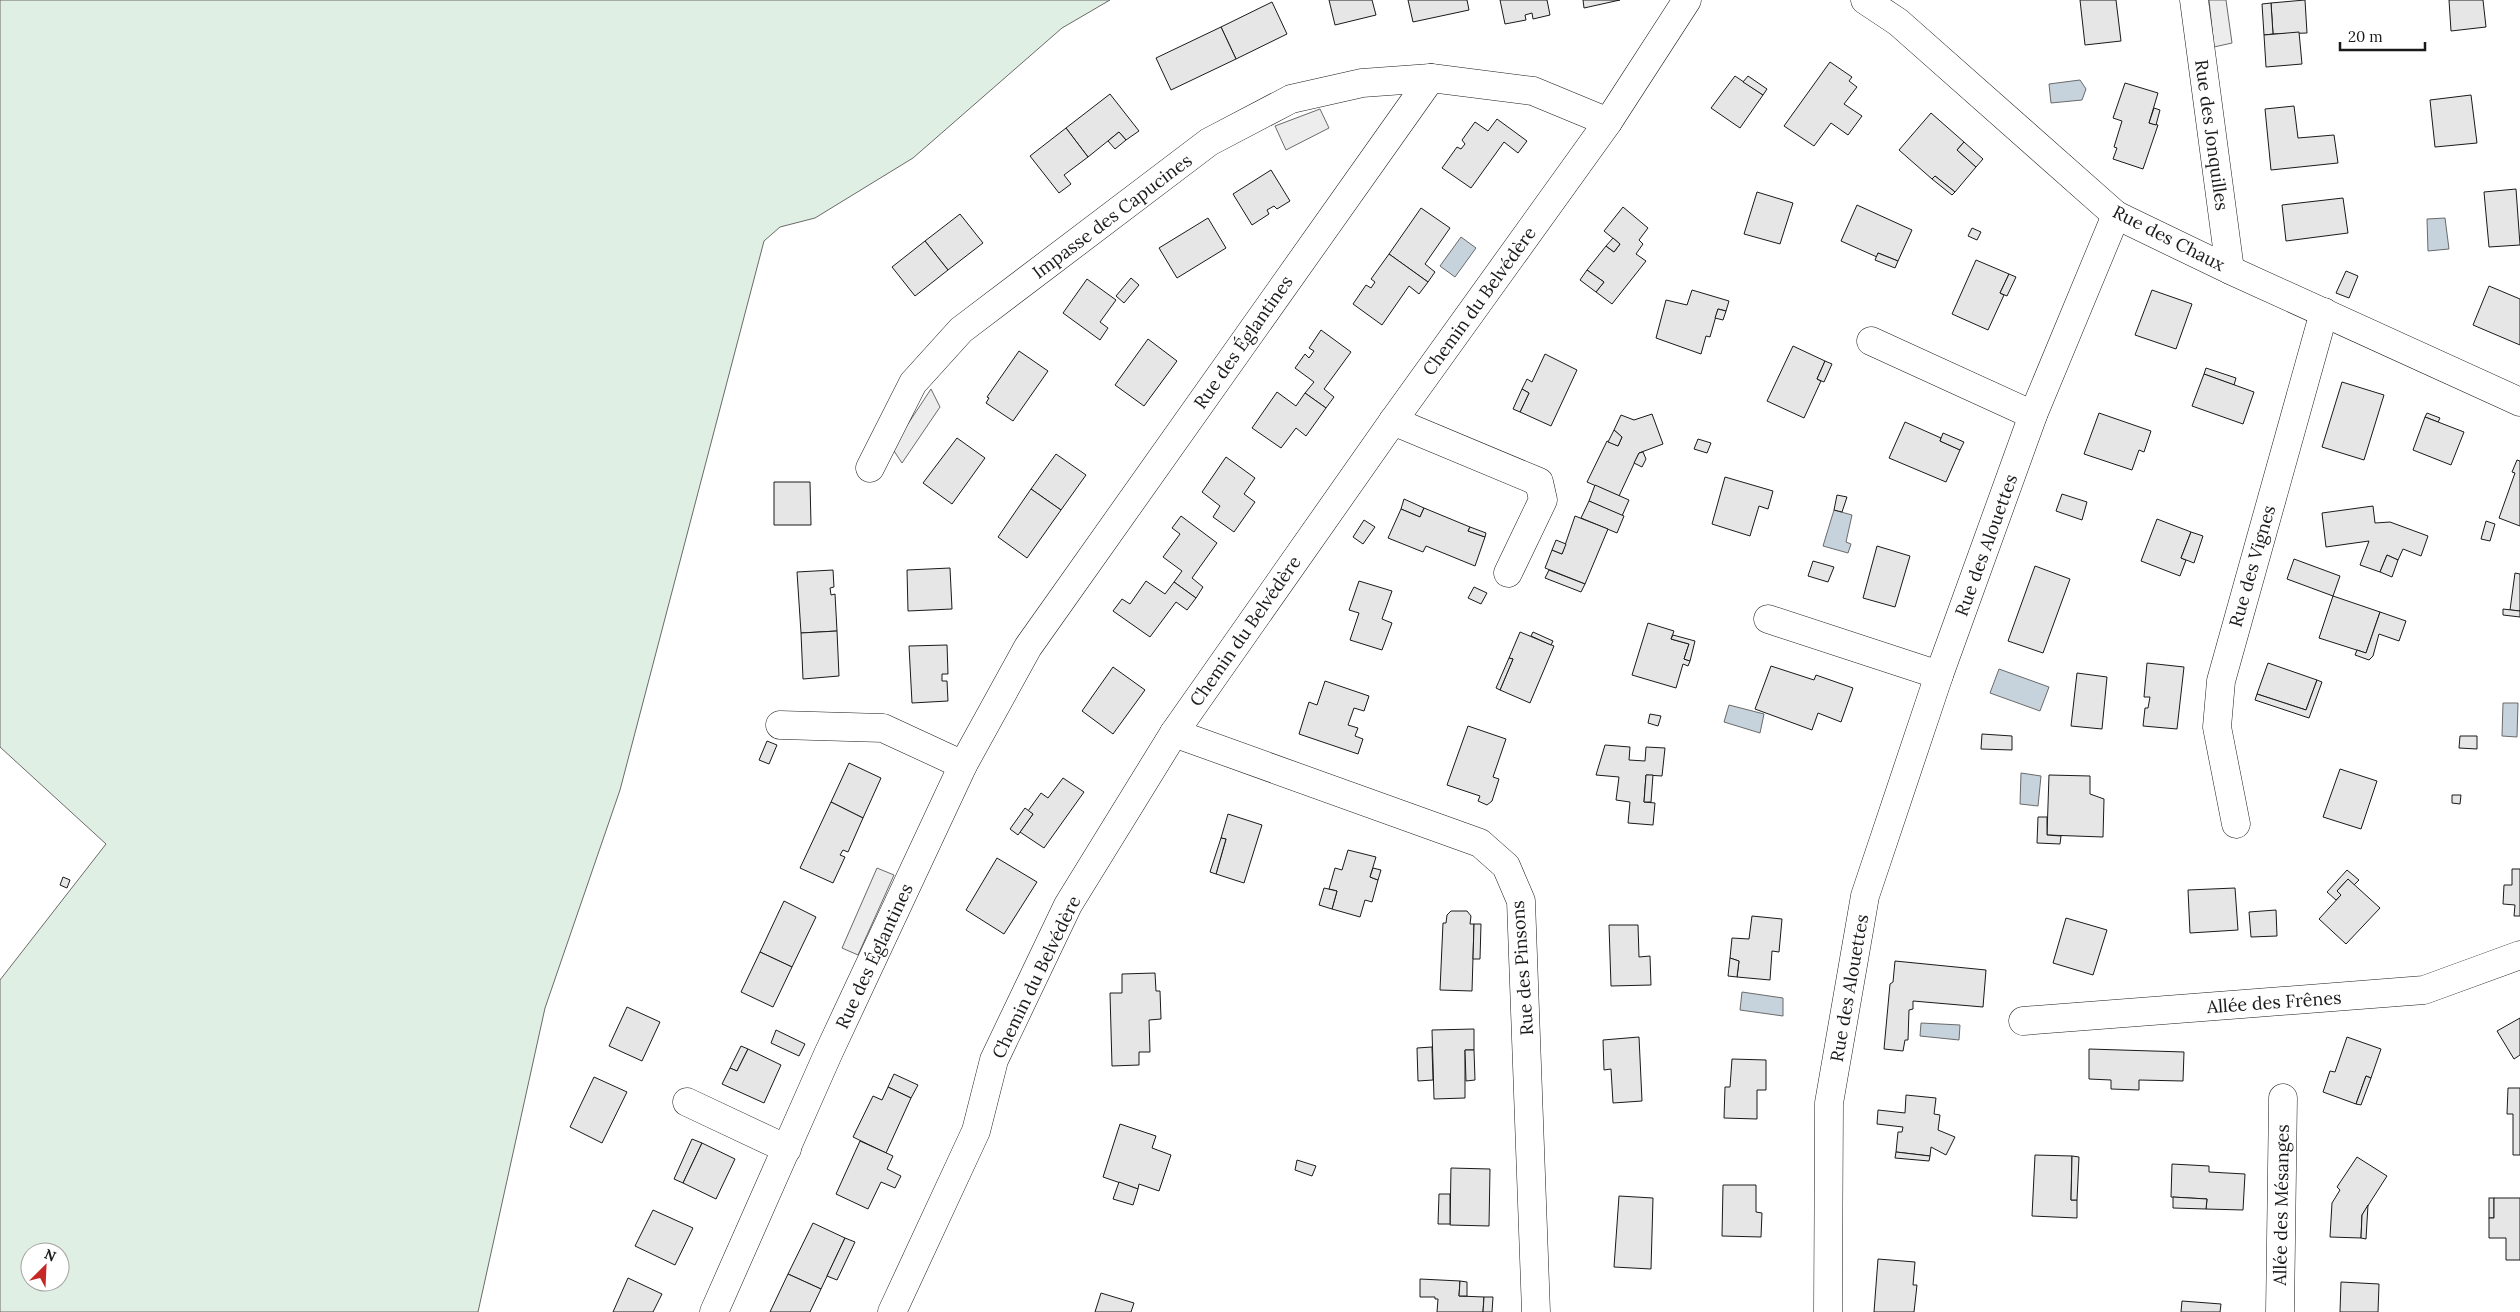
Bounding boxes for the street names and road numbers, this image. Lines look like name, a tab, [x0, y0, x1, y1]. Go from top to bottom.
street label: Rue des Jonquilles	[2190, 58, 2234, 212]
street label: Impasse des Capucines	[1028, 149, 1196, 283]
street label: Rue des Chaux	[2109, 200, 2229, 276]
street label: Chemin du Belvédère	[1417, 222, 1541, 380]
street label: Rue des Églantines	[1188, 271, 1298, 413]
street label: Rue des Alouettes	[1950, 471, 2022, 619]
street label: Rue des Vignes	[2224, 502, 2280, 630]
street label: Chemin du Belvédère	[1184, 551, 1306, 711]
street label: Rue des Églantines	[830, 880, 918, 1032]
street label: Chemin du Belvédère	[987, 891, 1086, 1062]
street label: Rue des Pinsons	[1506, 900, 1538, 1036]
street label: Rue des Alouettes	[1825, 912, 1873, 1064]
street label: Allée des Frênes	[2205, 986, 2342, 1018]
street label: Allée des Mésanges	[2268, 1124, 2294, 1287]

